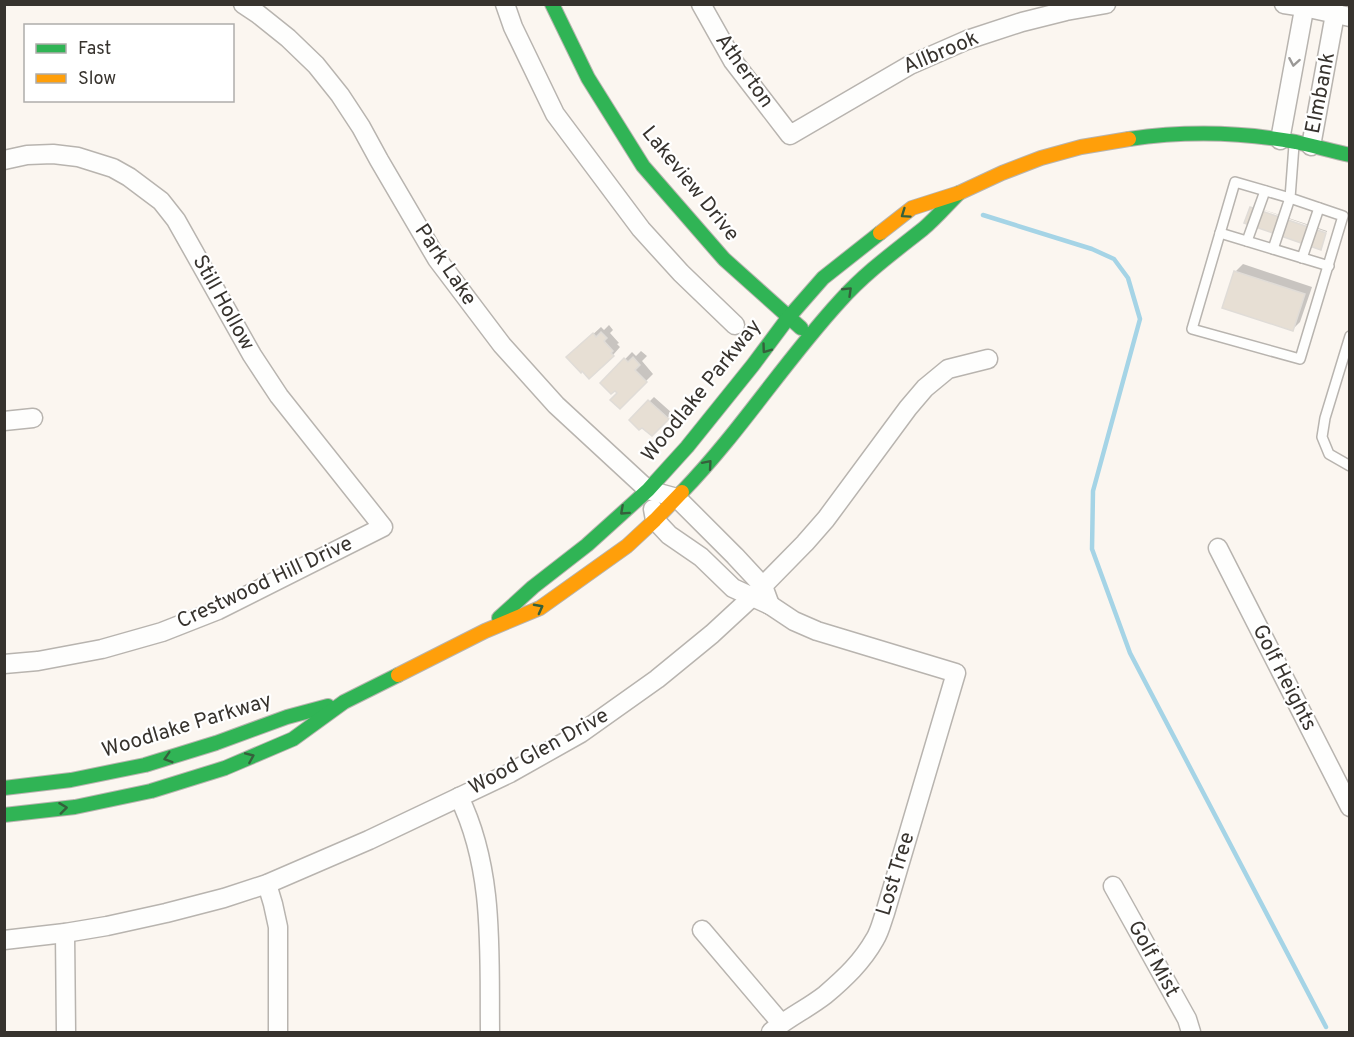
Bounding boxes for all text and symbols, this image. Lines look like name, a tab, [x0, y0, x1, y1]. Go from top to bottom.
legend	[24, 24, 234, 102]
street label: Allbrook	[899, 25, 983, 81]
street label: Atherton	[709, 29, 779, 113]
text: Fast	[78, 38, 111, 61]
street label: Elmbank	[1300, 50, 1342, 136]
one-way arrow	[1288, 57, 1301, 67]
text: Slow	[78, 68, 116, 91]
street label: Lakeview Drive	[635, 121, 745, 247]
one-way arrow	[900, 207, 911, 218]
street label: Park Lake	[408, 219, 482, 311]
street label: Still Hollow	[186, 250, 260, 356]
one-way arrow	[841, 288, 852, 299]
street label: Woodlake Parkway	[636, 314, 768, 468]
one-way arrow	[762, 342, 773, 353]
one-way arrow	[701, 461, 712, 471]
one-way arrow	[620, 504, 631, 515]
street label: Crestwood Hill Drive	[173, 530, 357, 636]
one-way arrow	[532, 603, 543, 615]
street label: Golf Heights	[1246, 620, 1322, 736]
street label: Woodlake Parkway	[99, 687, 275, 765]
street label: Wood Glen Drive	[464, 702, 614, 802]
one-way arrow	[163, 751, 174, 763]
one-way arrow	[244, 752, 255, 764]
one-way arrow	[58, 802, 67, 815]
street label: Lost Tree	[871, 829, 921, 919]
street label: Golf Mist	[1121, 916, 1185, 1002]

